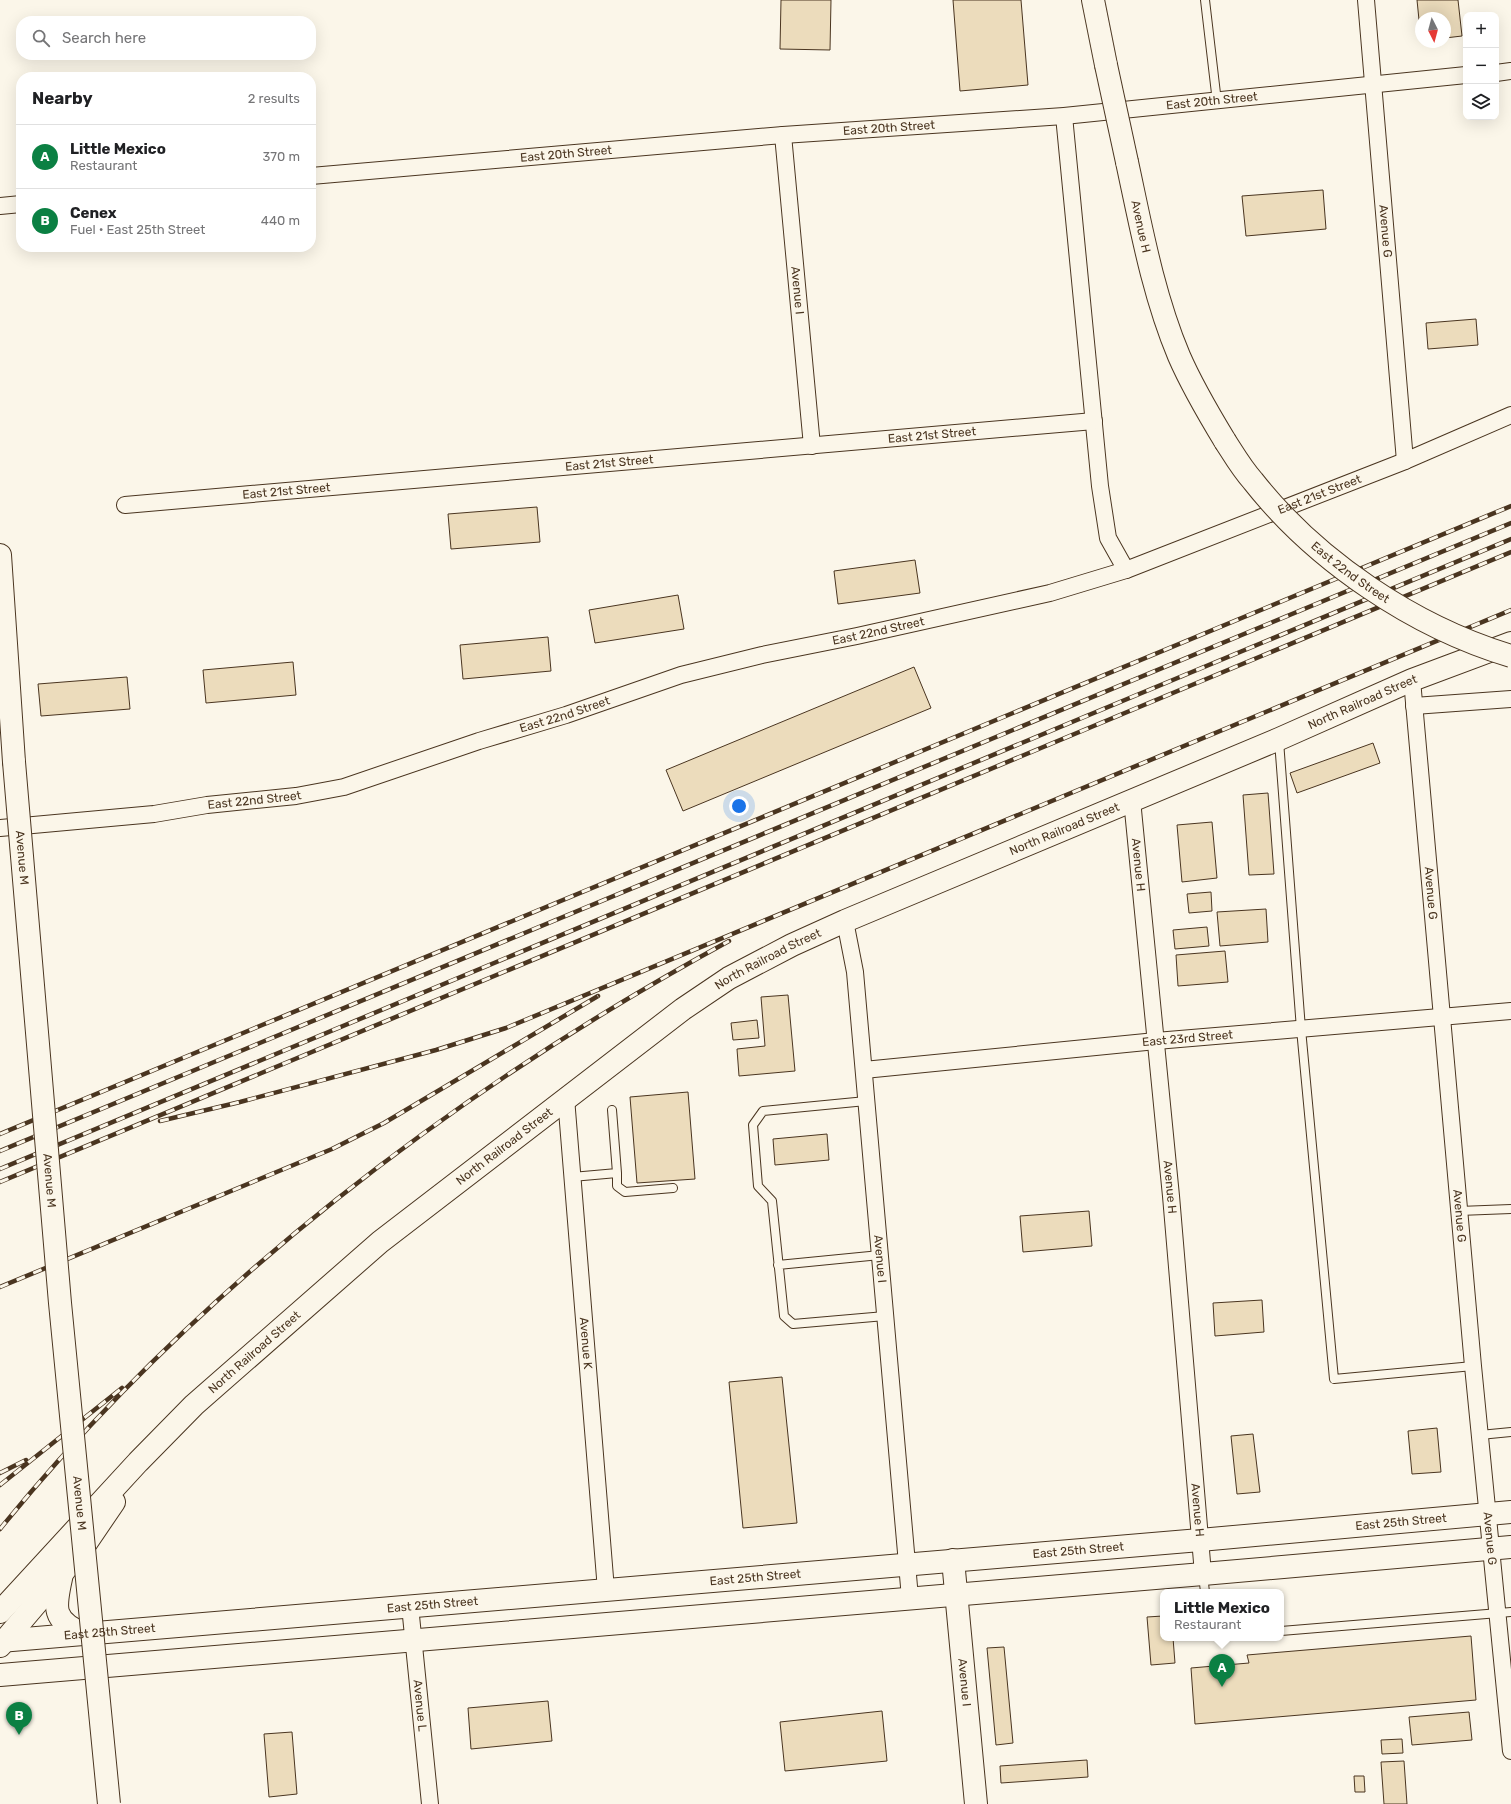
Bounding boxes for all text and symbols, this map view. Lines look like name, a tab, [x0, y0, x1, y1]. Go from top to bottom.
north arrow	[1415, 12, 1451, 48]
map controls	[1463, 12, 1499, 120]
button: +	[1463, 12, 1499, 48]
search box	[16, 16, 316, 60]
icon: search	[30, 27, 52, 49]
text: Search here	[62, 29, 146, 47]
button: −	[1463, 48, 1499, 84]
button: layers	[1463, 84, 1499, 120]
text: Nearby	[32, 88, 93, 108]
street label: East 20th Street	[1165, 89, 1259, 113]
text: 2 results	[248, 91, 300, 106]
street label: East 20th Street	[843, 118, 936, 138]
text: Little Mexico	[70, 140, 166, 158]
street label: East 20th Street	[520, 143, 613, 165]
text: A	[40, 149, 50, 164]
text: 370 m	[263, 149, 300, 164]
text: Restaurant	[70, 158, 137, 173]
street label: Avenue H	[1128, 199, 1154, 254]
text: Cenex	[70, 204, 117, 222]
street label: Avenue G	[1376, 204, 1395, 258]
text: B	[40, 213, 50, 228]
text: 440 m	[261, 213, 300, 228]
text: Fuel · East 25th Street	[70, 222, 205, 237]
street label: Avenue I	[788, 266, 807, 315]
street label: East 21st Street	[887, 424, 977, 446]
street label: East 21st Street	[565, 452, 654, 474]
street label: East 21st Street	[1276, 472, 1363, 517]
street label: East 21st Street	[242, 480, 331, 502]
street label: East 22nd Street	[1308, 539, 1392, 606]
street label: East 22nd Street	[831, 614, 926, 648]
street label: North Railroad Street	[1306, 672, 1419, 732]
street label: East 22nd Street	[518, 693, 612, 735]
street label: East 22nd Street	[207, 788, 303, 812]
your location	[729, 796, 749, 816]
street label: North Railroad Street	[1007, 800, 1122, 858]
street label: Avenue M	[13, 830, 31, 885]
street label: Avenue H	[1129, 837, 1148, 892]
street label: Avenue G	[1422, 866, 1440, 920]
street label: North Railroad Street	[712, 926, 823, 993]
street label: East 23rd Street	[1141, 1028, 1234, 1049]
street label: North Railroad Street	[453, 1105, 556, 1188]
street label: Avenue M	[40, 1153, 59, 1208]
street label: Avenue H	[1161, 1160, 1179, 1214]
street label: Avenue G	[1450, 1189, 1469, 1243]
street label: Avenue I	[871, 1234, 889, 1284]
street label: North Railroad Street	[205, 1308, 304, 1396]
street label: Avenue K	[577, 1317, 595, 1371]
street label: Avenue M	[70, 1475, 89, 1531]
street label: Avenue H	[1188, 1483, 1207, 1537]
street label: East 25th Street	[1355, 1511, 1447, 1533]
street label: Avenue G	[1480, 1511, 1500, 1566]
street label: East 25th Street	[1032, 1539, 1125, 1561]
street label: East 25th Street	[709, 1567, 802, 1588]
popup	[1160, 1589, 1284, 1641]
street label: East 25th Street	[386, 1594, 479, 1615]
text: Little Mexico	[1174, 1599, 1270, 1617]
text: Restaurant	[1174, 1617, 1241, 1632]
street label: East 25th Street	[63, 1621, 156, 1643]
pin: A	[1209, 1654, 1235, 1687]
street label: Avenue I	[955, 1658, 974, 1707]
street label: Avenue L	[410, 1679, 430, 1732]
pin: B	[6, 1702, 32, 1735]

